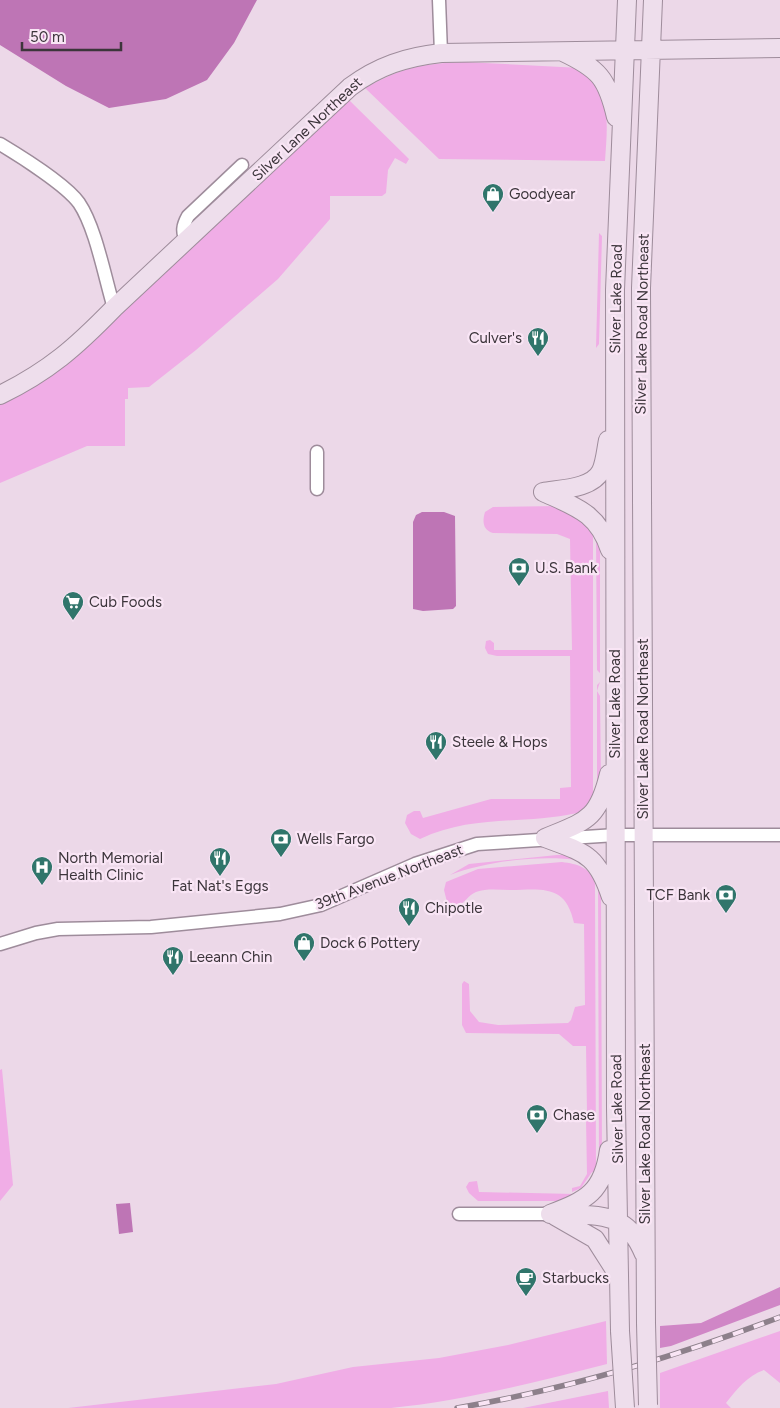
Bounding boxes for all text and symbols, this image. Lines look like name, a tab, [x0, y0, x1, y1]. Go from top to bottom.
scale bar	[22, 20, 121, 52]
text: 50 m	[30, 28, 65, 46]
street label: Silver Lane Northeast	[248, 73, 366, 185]
shop icon: Goodyear	[481, 182, 505, 213]
place label: Goodyear	[509, 185, 575, 203]
street label: Silver Lake Road Northeast	[631, 233, 653, 415]
street label: Silver Lake Road	[606, 244, 626, 354]
restaurant icon: Culver's	[526, 326, 550, 357]
place label: Culver's	[469, 329, 522, 347]
bank icon: U.S. Bank	[507, 556, 531, 587]
place label: U.S. Bank	[535, 559, 598, 577]
supermarket icon: Cub Foods	[61, 590, 85, 621]
place label: Cub Foods	[89, 593, 162, 611]
street label: Silver Lake Road Northeast	[634, 638, 652, 820]
street label: Silver Lake Road	[606, 649, 624, 759]
restaurant icon: Steele & Hops	[424, 730, 448, 761]
place label: Steele & Hops	[452, 733, 548, 751]
bank icon: Wells Fargo	[269, 827, 293, 858]
place label: Wells Fargo	[297, 830, 375, 848]
street label: 39th Avenue Northeast	[313, 840, 466, 913]
restaurant icon: Fat Nat's Eggs	[208, 846, 232, 877]
place label: North Memorial Health Clinic	[58, 849, 163, 884]
hospital icon: North Memorial Health Clinic	[30, 855, 54, 886]
place label: Fat Nat's Eggs	[171, 877, 269, 895]
bank icon: TCF Bank	[714, 883, 738, 914]
place label: TCF Bank	[647, 886, 711, 904]
restaurant icon: Chipotle	[397, 896, 421, 927]
place label: Chipotle	[425, 899, 482, 917]
shop icon: Dock 6 Pottery	[292, 931, 316, 962]
place label: Dock 6 Pottery	[320, 934, 420, 952]
restaurant icon: Leeann Chin	[161, 945, 185, 976]
place label: Leeann Chin	[189, 948, 272, 966]
street label: Silver Lake Road Northeast	[636, 1043, 654, 1225]
street label: Silver Lake Road	[607, 1054, 627, 1164]
bank icon: Chase	[525, 1103, 549, 1134]
place label: Chase	[553, 1106, 595, 1124]
cafe icon: Starbucks	[514, 1266, 538, 1297]
place label: Starbucks	[542, 1269, 609, 1287]

